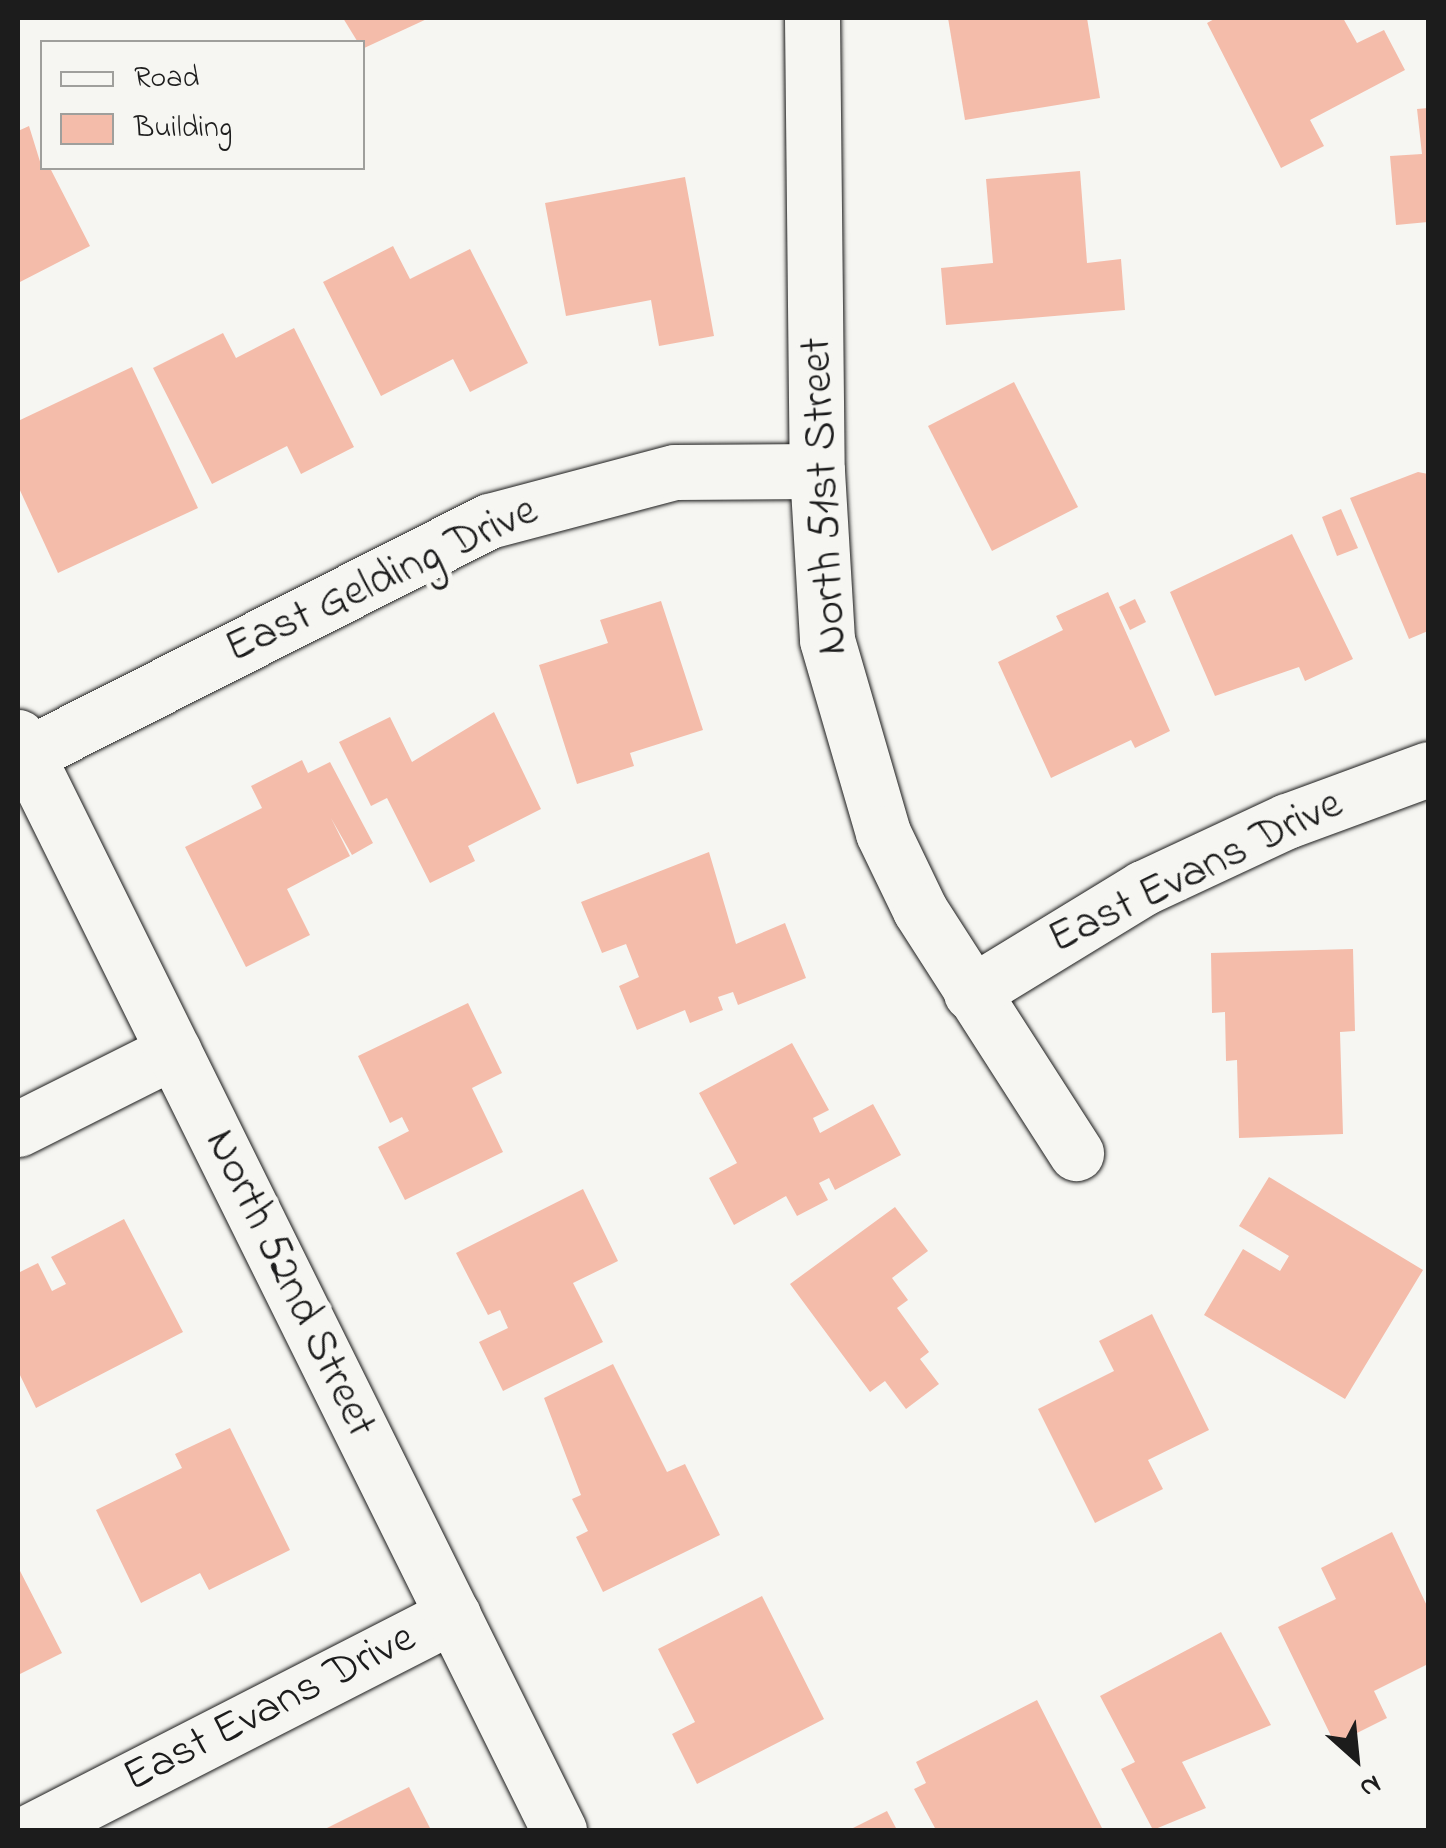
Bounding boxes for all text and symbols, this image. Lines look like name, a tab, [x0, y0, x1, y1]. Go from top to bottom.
legend	[40, 40, 365, 170]
text: Road	[134, 57, 199, 101]
text: Building	[134, 107, 232, 151]
street label: North 51st Street	[791, 336, 861, 656]
street label: East Gelding Drive	[218, 485, 546, 677]
street label: East Evans Drive	[1040, 779, 1352, 967]
street label: North 52nd Street	[191, 1121, 387, 1447]
street label: East Evans Drive	[115, 1612, 425, 1806]
north arrow	[1306, 1708, 1406, 1808]
text: N	[1352, 1763, 1388, 1808]

